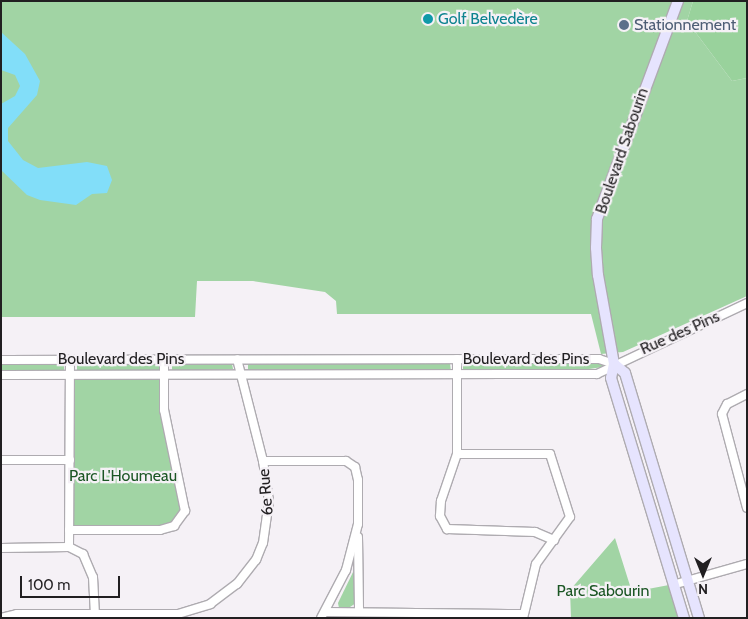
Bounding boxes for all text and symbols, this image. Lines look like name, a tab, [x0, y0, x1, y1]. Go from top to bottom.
place label: Golf Belvedère	[438, 9, 538, 29]
marker: Golf Belvedère	[422, 13, 434, 25]
place label: Stationnement	[634, 15, 736, 35]
marker: Stationnement	[618, 19, 630, 31]
street label: Boulevard Sabourin	[591, 86, 653, 216]
street label: Rue des Pins	[637, 307, 723, 359]
street label: Boulevard des Pins	[58, 349, 184, 369]
street label: Boulevard des Pins	[463, 349, 589, 369]
park label: Parc L'Houmeau	[69, 466, 177, 486]
street label: 6e Rue	[254, 468, 278, 516]
north arrow	[678, 549, 728, 599]
scale bar	[22, 566, 122, 598]
text: 100 m	[28, 576, 70, 594]
text: N	[698, 580, 708, 598]
park label: Parc Sabourin	[557, 581, 649, 601]

